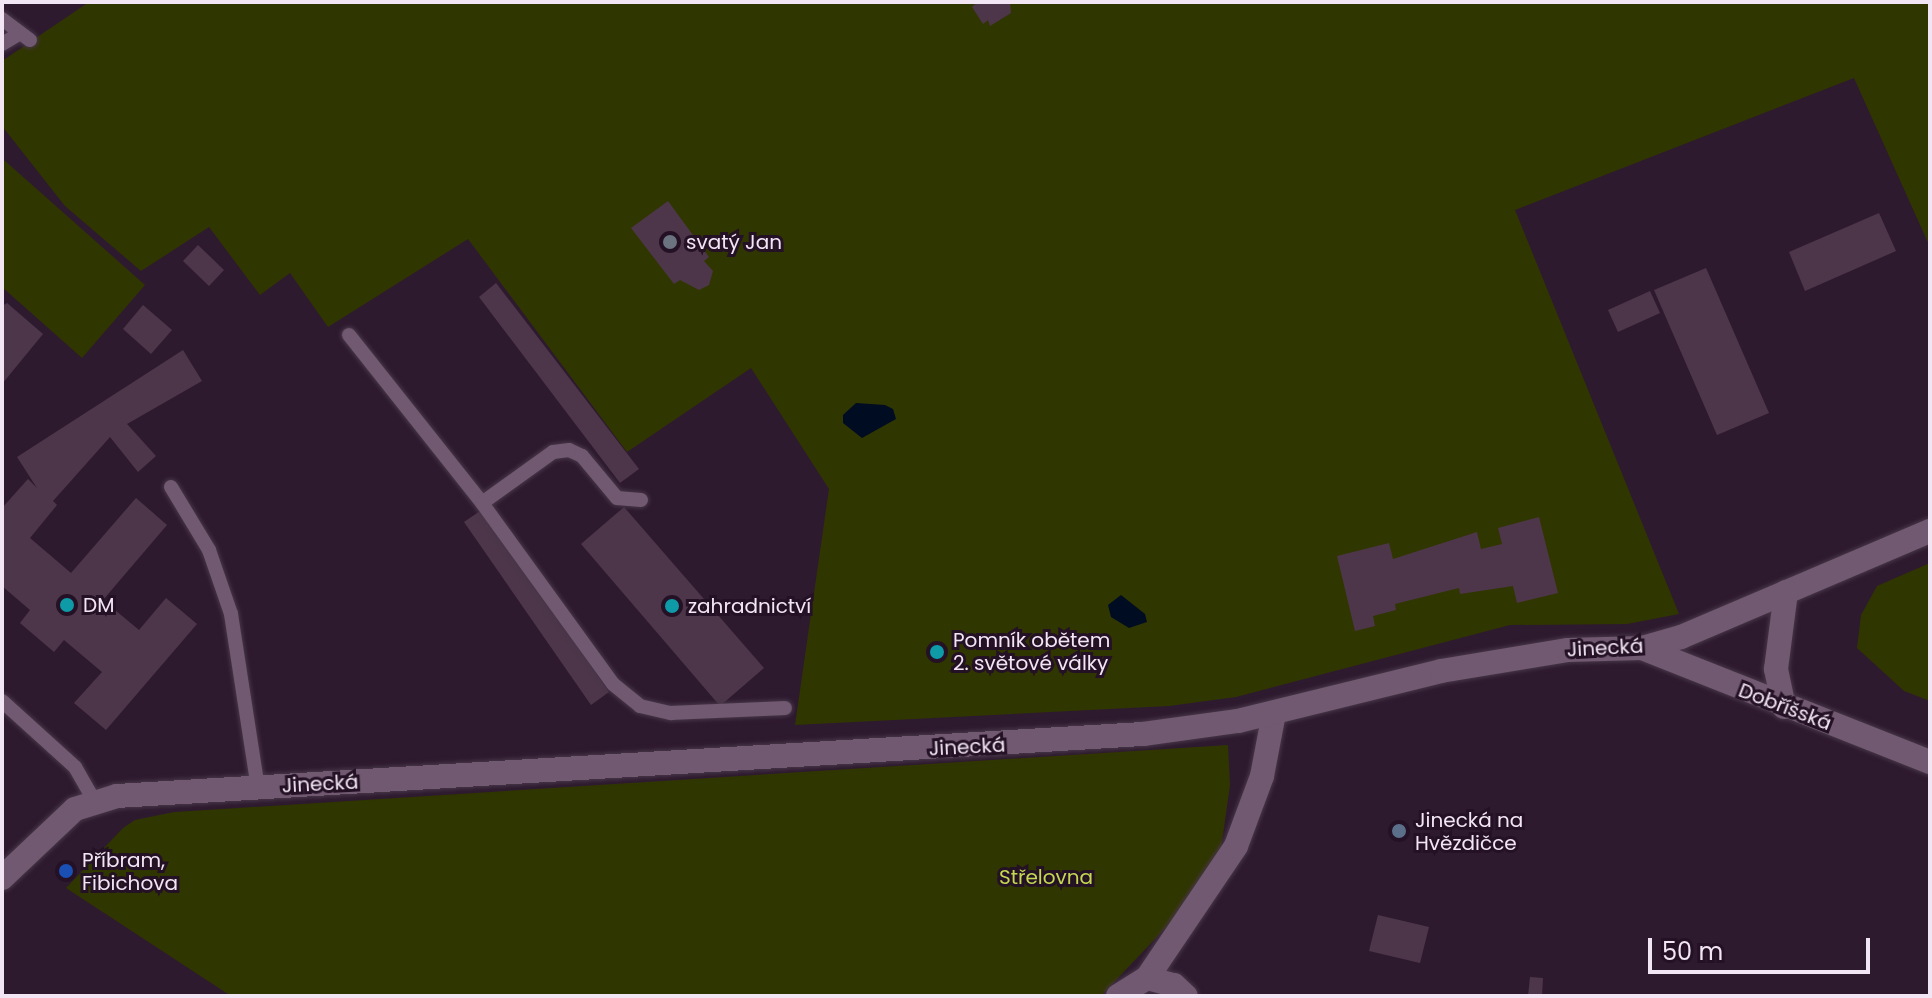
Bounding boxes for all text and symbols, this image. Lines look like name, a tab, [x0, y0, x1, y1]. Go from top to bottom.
place label: svatý Jan	[686, 230, 782, 254]
marker: svatý Jan	[661, 233, 679, 251]
place label: DM	[83, 593, 114, 617]
place label: zahradnictví	[688, 594, 811, 618]
marker: DM	[58, 596, 76, 614]
marker: zahradnictví	[663, 597, 681, 615]
place label: Pomník obětem 2. světové války	[953, 628, 1110, 675]
street label: Jinecká	[1566, 634, 1644, 662]
marker: Pomník obětem 2. světové války	[928, 643, 946, 661]
street label: Dobříšská	[1735, 678, 1835, 736]
street label: Jinecká	[928, 733, 1006, 761]
street label: Jinecká	[281, 770, 359, 798]
place label: Jinecká na Hvězdičce	[1415, 808, 1523, 855]
marker: Jinecká na Hvězdičce	[1390, 822, 1408, 840]
place label: Příbram, Fibichova	[82, 848, 178, 895]
marker: Příbram, Fibichova	[57, 862, 75, 880]
park label: Střelovna	[999, 865, 1093, 889]
scale bar	[1652, 922, 1874, 972]
text: 50 m	[1662, 935, 1723, 968]

